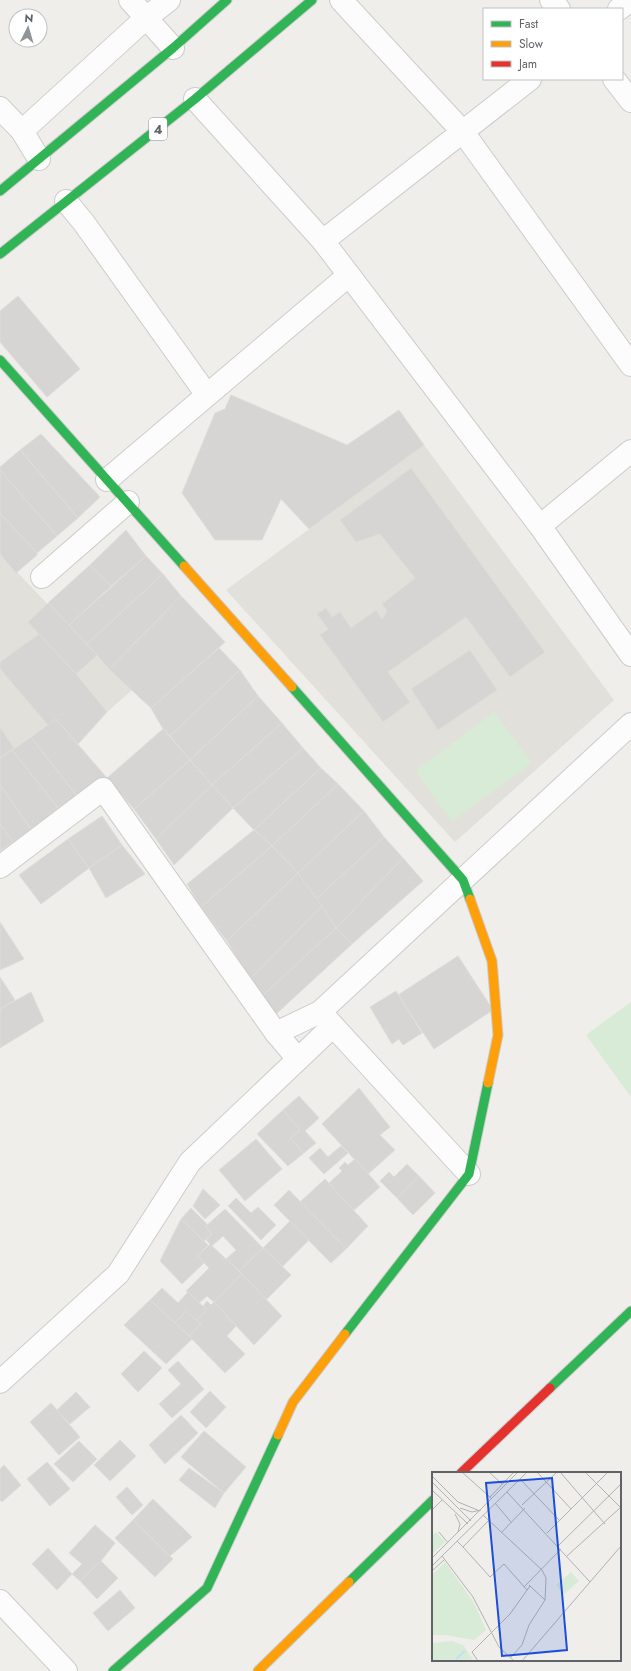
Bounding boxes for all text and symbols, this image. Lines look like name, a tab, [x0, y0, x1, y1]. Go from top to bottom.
north arrow	[8, 8, 48, 48]
legend	[483, 8, 623, 80]
text: N	[24, 10, 34, 26]
text: Fast	[519, 15, 538, 33]
text: Slow	[519, 35, 544, 53]
text: Jam	[517, 55, 537, 73]
road number: 4	[149, 118, 167, 140]
inset map	[432, 1472, 621, 1661]

